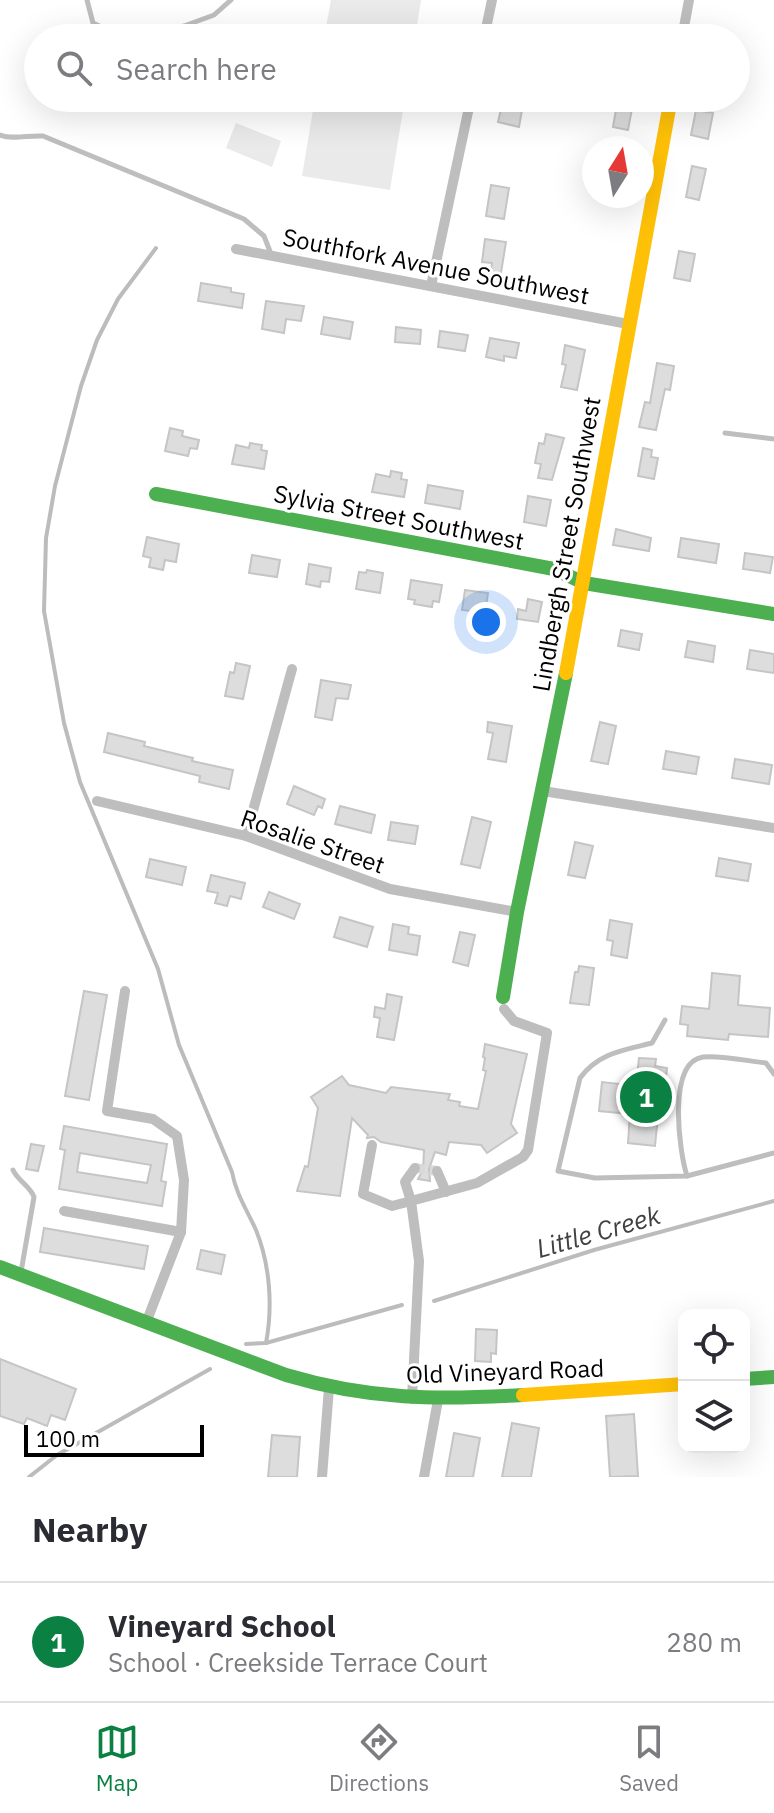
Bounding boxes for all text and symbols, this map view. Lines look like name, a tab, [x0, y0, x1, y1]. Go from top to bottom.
search box	[24, 24, 750, 112]
icon: search	[52, 46, 96, 90]
text: Search here	[116, 49, 277, 88]
north arrow	[582, 136, 654, 208]
street label: Southfork Avenue Southwest	[280, 221, 592, 311]
street label: Lindbergh Street Southwest	[524, 394, 608, 694]
street label: Sylvia Street Southwest	[271, 477, 527, 557]
your location	[466, 602, 506, 642]
street label: Rosalie Street	[237, 801, 389, 881]
pin: 1	[620, 1067, 672, 1127]
water label: Little Creek	[532, 1197, 664, 1265]
map controls	[678, 1309, 750, 1453]
button: locate	[678, 1309, 750, 1381]
street label: Old Vineyard Road	[405, 1352, 605, 1390]
button: layers	[678, 1381, 750, 1453]
scale bar	[24, 1421, 204, 1457]
text: 100 m	[36, 1424, 100, 1453]
text: Nearby	[32, 1507, 147, 1551]
text: Vineyard School	[108, 1606, 336, 1645]
text: 1	[50, 1625, 66, 1659]
text: 280 m	[666, 1625, 742, 1659]
text: School · Creekside Terrace Court	[108, 1645, 488, 1679]
tab: Map	[95, 1720, 139, 1797]
tab: Directions	[329, 1720, 429, 1797]
tab: Saved	[619, 1720, 679, 1797]

